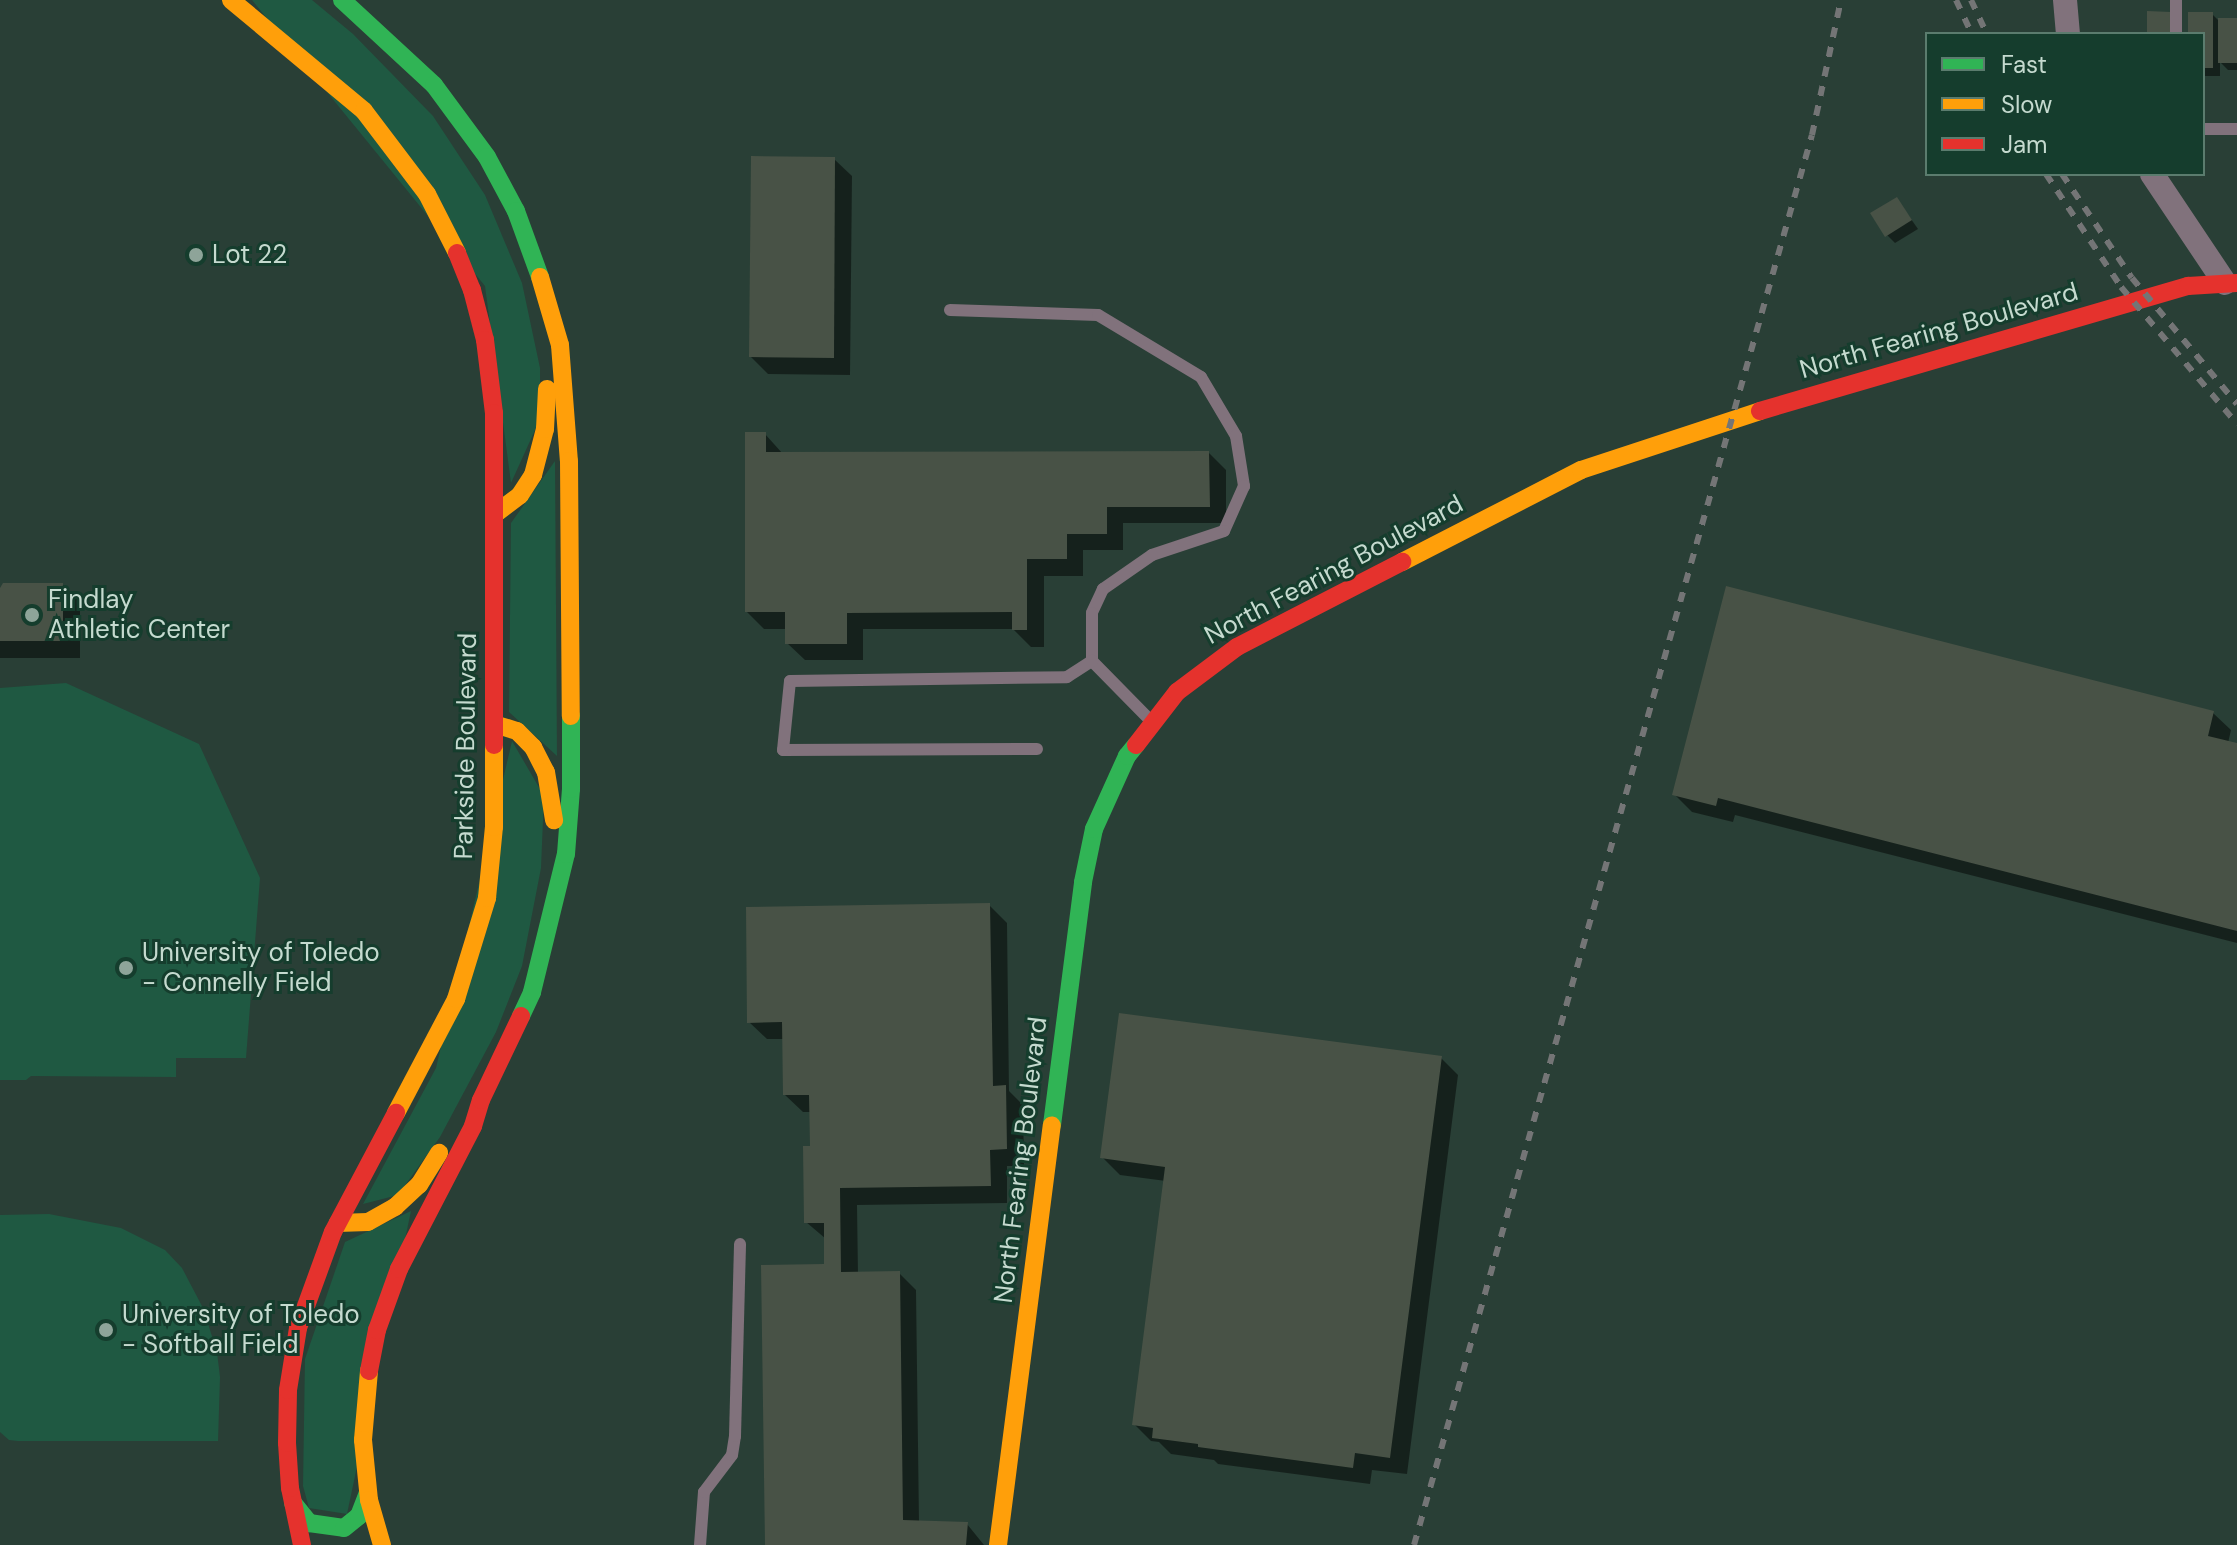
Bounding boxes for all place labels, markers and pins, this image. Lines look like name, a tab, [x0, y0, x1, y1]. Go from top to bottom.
place label: Lot 22	[212, 239, 287, 271]
marker: Lot 22	[187, 246, 205, 264]
place label: Findlay Athletic Center	[48, 584, 230, 646]
marker: Findlay Athletic Center	[23, 606, 41, 624]
place label: University of Toledo - Connelly Field	[142, 937, 380, 998]
marker: University of Toledo - Connelly Field	[117, 959, 135, 977]
place label: University of Toledo - Softball Field	[122, 1299, 360, 1360]
marker: University of Toledo - Softball Field	[97, 1321, 115, 1339]

